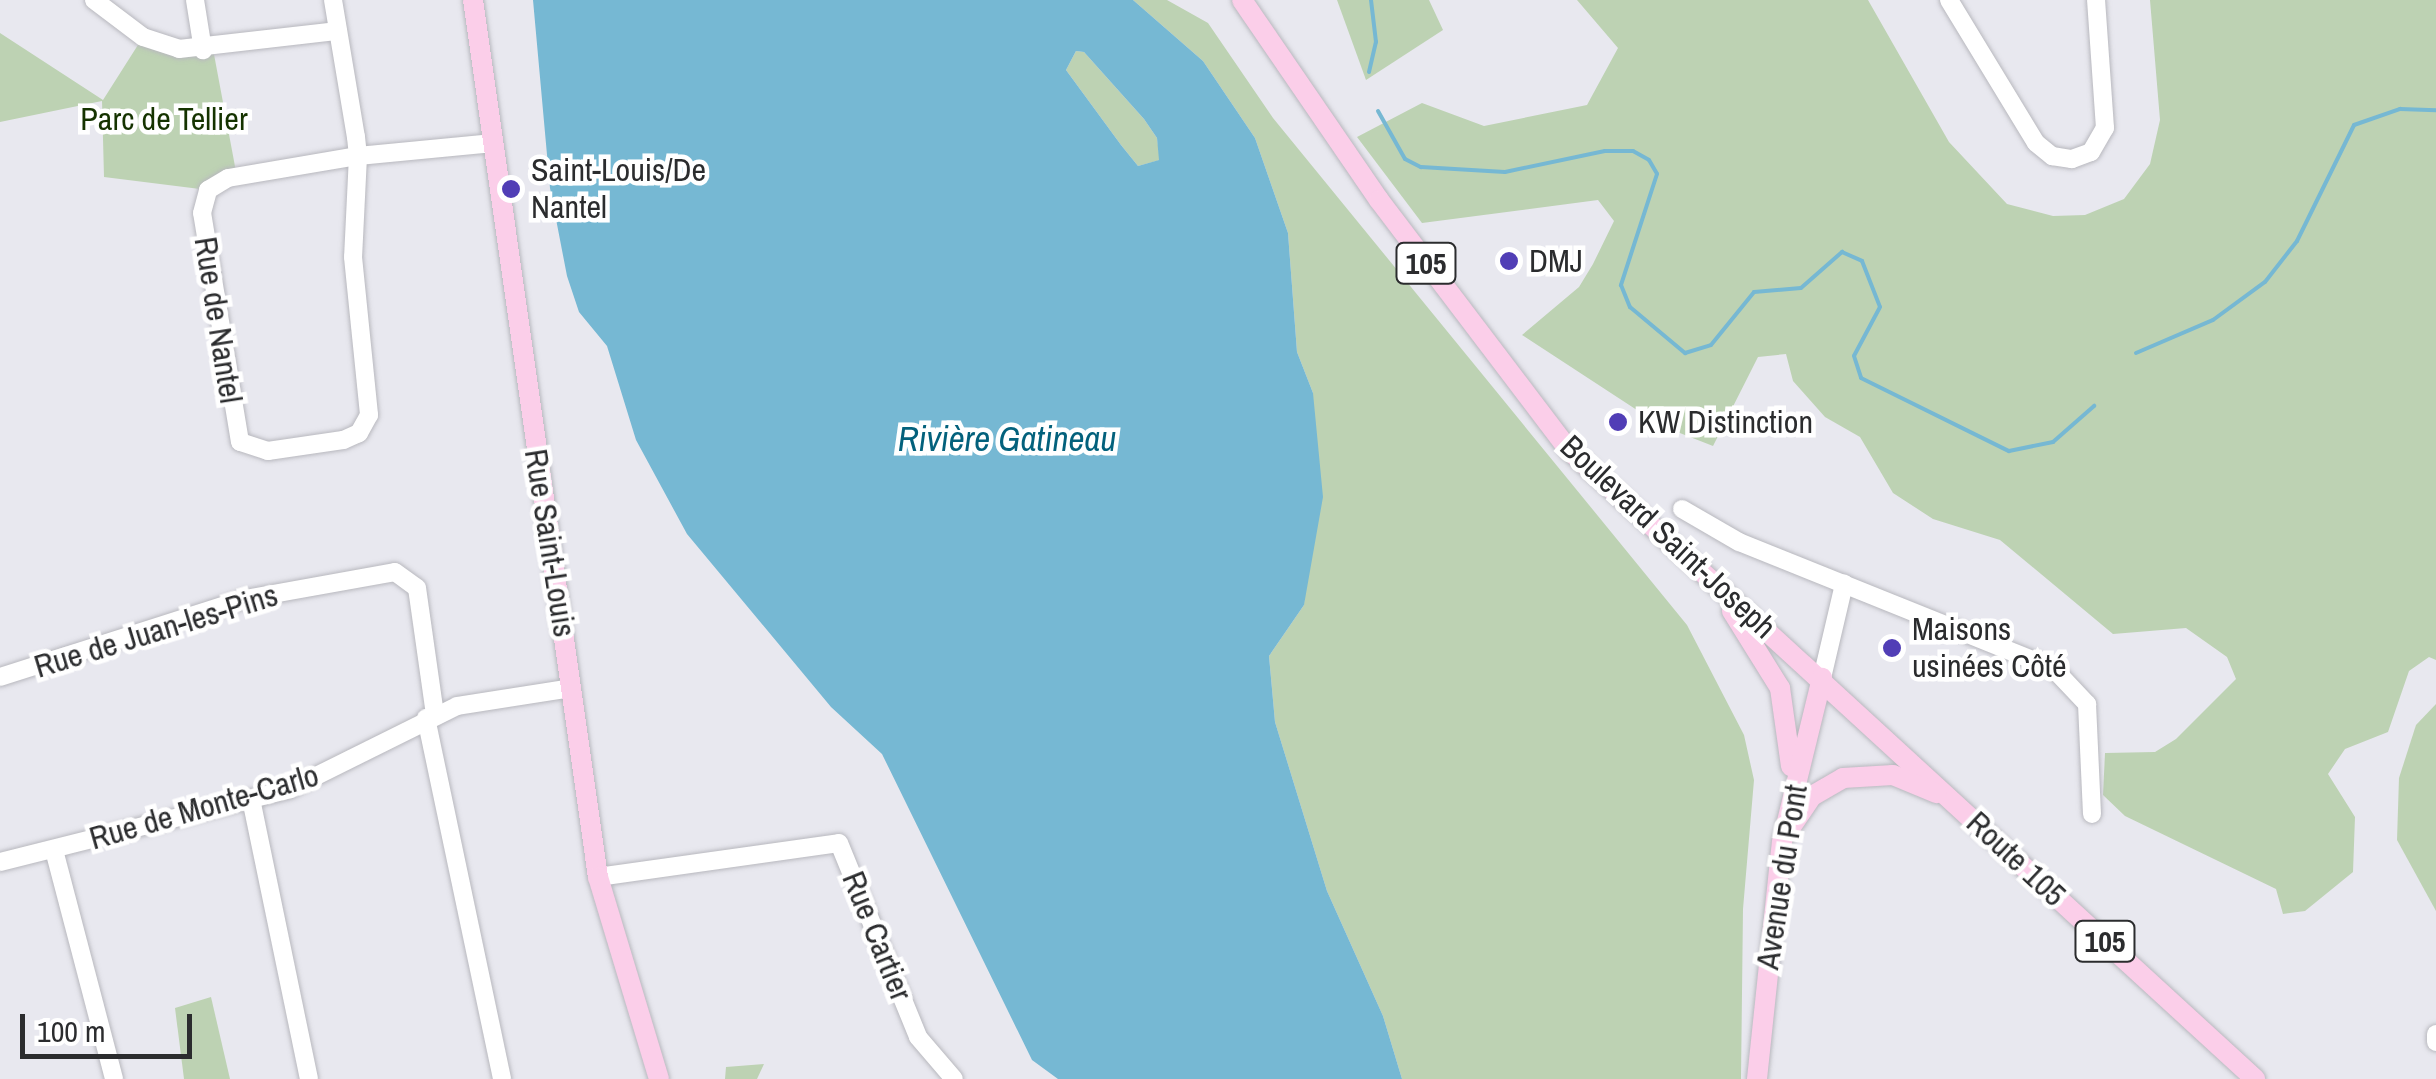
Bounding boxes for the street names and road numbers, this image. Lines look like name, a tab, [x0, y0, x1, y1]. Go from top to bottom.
street label: Rue de Nantel	[186, 234, 250, 406]
road number: 105	[1394, 238, 1458, 288]
street label: Boulevard Saint-Joseph	[1552, 427, 1784, 647]
street label: Rue Saint-Louis	[516, 446, 584, 640]
street label: Rue de Juan-les-Pins	[30, 576, 282, 686]
street label: Rue de Monte-Carlo	[85, 756, 323, 858]
street label: Avenue du Pont	[1748, 782, 1816, 972]
street label: Route 105	[1959, 804, 2073, 914]
street label: Rue Cartier	[834, 866, 920, 1006]
road number: 105	[2072, 916, 2138, 966]

